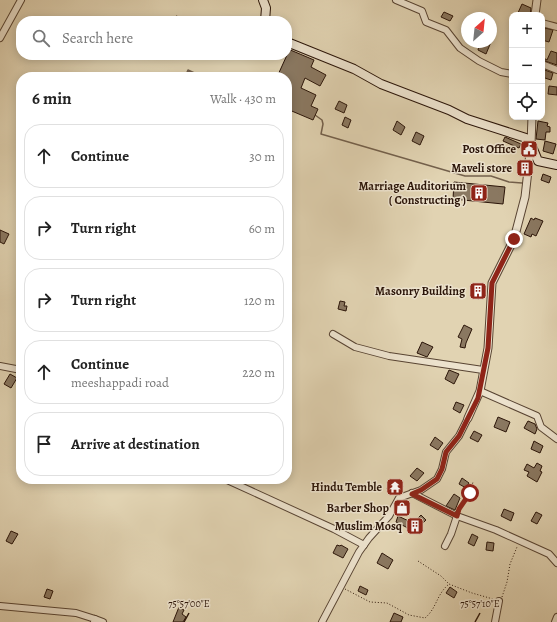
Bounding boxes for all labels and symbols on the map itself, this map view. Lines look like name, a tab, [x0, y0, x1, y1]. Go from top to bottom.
north arrow	[461, 12, 497, 48]
public building icon: Post Office	[519, 139, 539, 159]
place label: Post Office	[462, 141, 516, 157]
building icon: Maveli store	[515, 158, 535, 178]
place label: Maveli store	[451, 160, 512, 176]
place label: Marriage Auditorium ( Constructing )	[358, 178, 466, 208]
building icon: Marriage Auditorium ( Constructing )	[469, 183, 489, 203]
route end	[505, 230, 523, 248]
building icon: Masonry Building	[468, 281, 488, 301]
place label: Masonry Building	[375, 283, 466, 299]
temple icon: Hindu Temble	[385, 477, 405, 497]
place label: Hindu Temble	[311, 479, 382, 495]
route start	[461, 484, 479, 502]
shop icon: Barber Shop	[392, 498, 412, 518]
place label: Barber Shop	[327, 500, 390, 516]
building icon: Muslim Mosq	[405, 516, 425, 536]
place label: Muslim Mosq	[335, 518, 403, 534]
text: 75°57'00"E	[168, 597, 210, 610]
text: 75°57'10"E	[460, 597, 500, 610]

